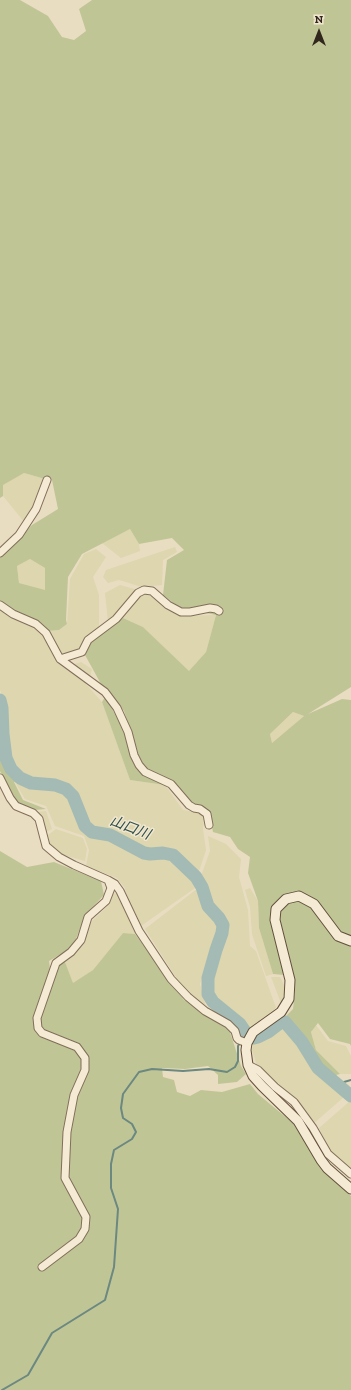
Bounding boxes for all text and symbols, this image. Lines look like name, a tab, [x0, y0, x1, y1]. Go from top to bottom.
north arrow	[299, 12, 339, 52]
text: N	[315, 13, 323, 26]
water label: 山口川	[107, 813, 153, 843]

